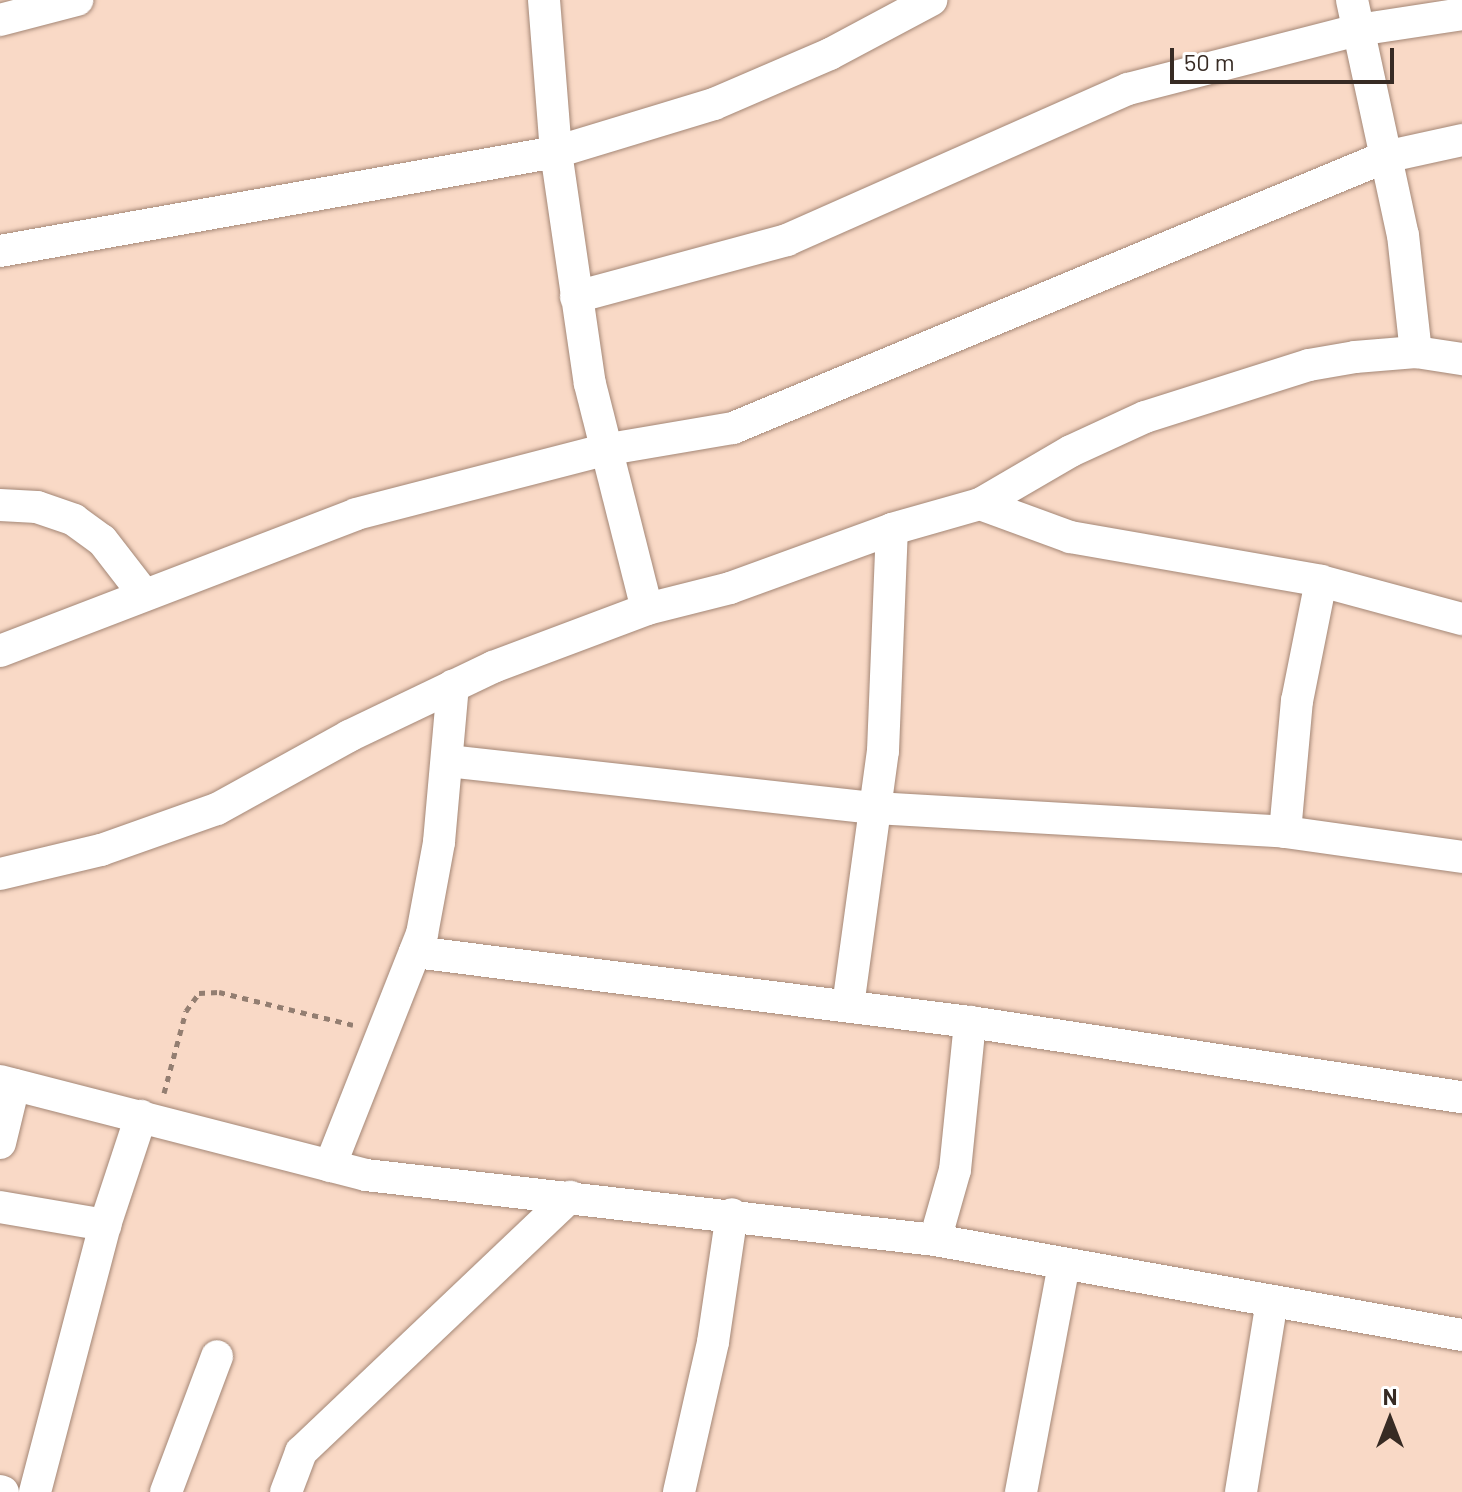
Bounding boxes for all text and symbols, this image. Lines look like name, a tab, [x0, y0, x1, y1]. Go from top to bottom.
scale bar	[1174, 32, 1398, 82]
text: 50 m	[1184, 47, 1235, 76]
north arrow	[1350, 1380, 1430, 1460]
text: N	[1383, 1383, 1397, 1409]

